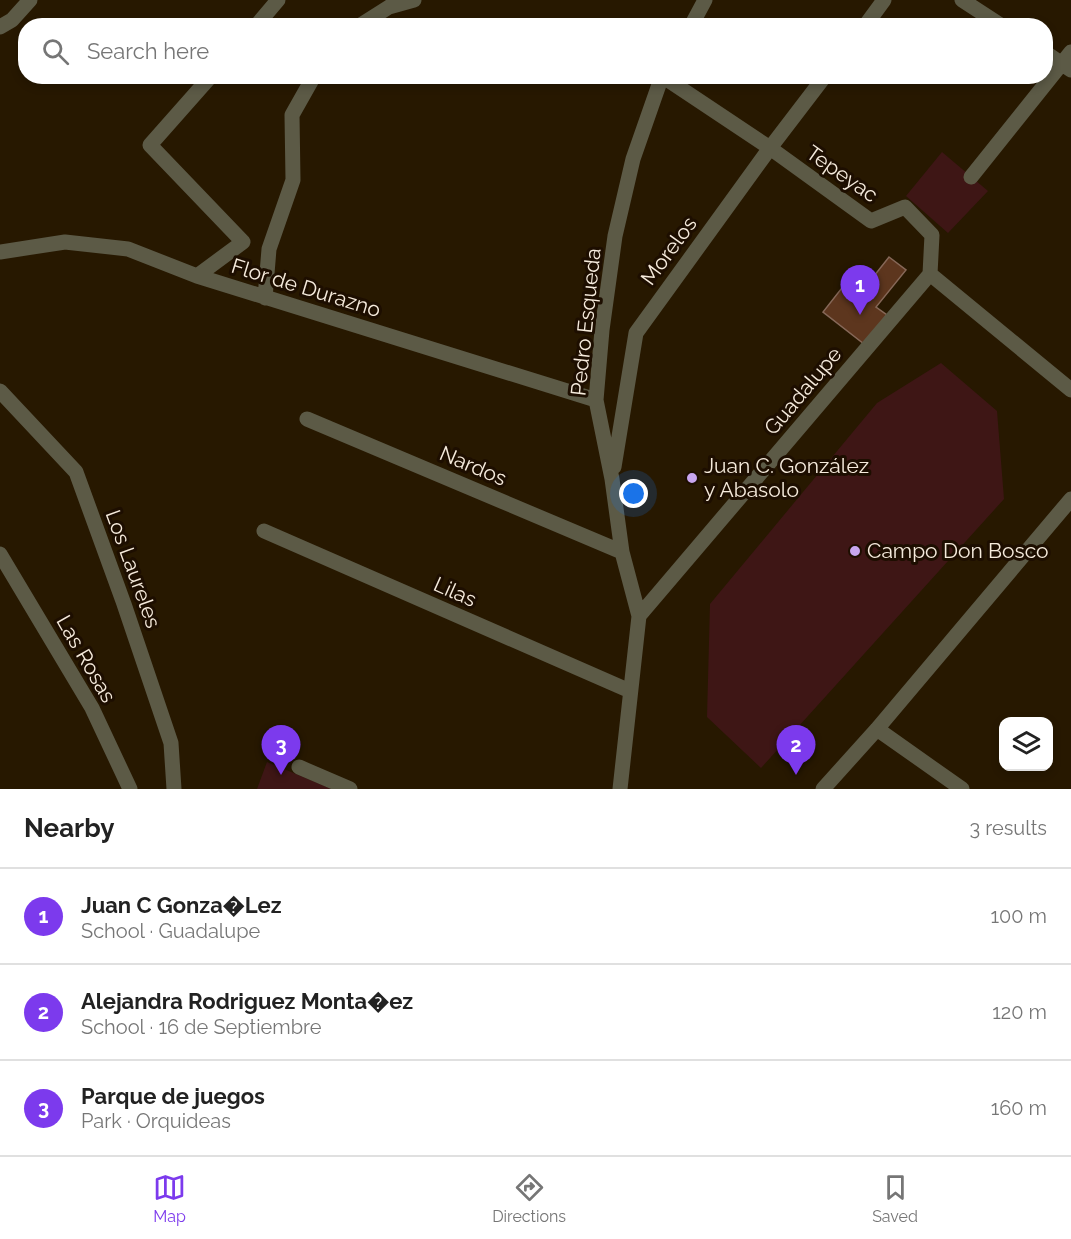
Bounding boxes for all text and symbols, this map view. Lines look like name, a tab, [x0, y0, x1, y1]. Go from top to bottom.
search box	[18, 18, 1053, 84]
icon: search	[39, 35, 72, 68]
text: Search here	[87, 38, 209, 64]
street label: Tepeyac	[802, 140, 883, 207]
street label: Morelos	[635, 212, 702, 290]
street label: Pedro Esqueda	[565, 247, 606, 397]
street label: Flor de Durazno	[228, 253, 384, 322]
pin: 1	[840, 266, 880, 315]
street label: Guadalupe	[759, 342, 847, 440]
street label: Nardos	[436, 440, 510, 491]
place label: Juan C. González y Abasolo	[704, 453, 869, 502]
marker: Juan C. González y Abasolo	[685, 471, 699, 485]
your location	[619, 479, 648, 508]
street label: Los Laureles	[101, 506, 166, 631]
place label: Campo Don Bosco	[867, 538, 1049, 563]
marker: Campo Don Bosco	[848, 544, 862, 558]
street label: Lilas	[430, 571, 480, 612]
street label: Las Rosas	[51, 611, 121, 707]
map controls	[999, 717, 1053, 771]
button: layers	[999, 717, 1053, 771]
pin: 3	[262, 726, 300, 775]
pin: 2	[776, 726, 816, 775]
text: Nearby	[24, 813, 114, 843]
text: 3 results	[969, 816, 1047, 840]
text: Juan C Gonza�Lez	[81, 892, 282, 918]
text: 1	[39, 904, 48, 928]
text: 100 m	[990, 904, 1047, 928]
text: School · Guadalupe	[81, 919, 260, 943]
text: Alejandra Rodriguez Monta�ez	[81, 988, 413, 1014]
text: 2	[38, 1000, 49, 1024]
text: 120 m	[992, 1000, 1047, 1024]
text: School · 16 de Septiembre	[81, 1015, 321, 1039]
text: Parque de juegos	[81, 1083, 265, 1109]
text: 3	[38, 1096, 49, 1120]
text: 160 m	[991, 1096, 1047, 1120]
text: Park · Orquideas	[81, 1109, 231, 1133]
tab: Map	[153, 1171, 186, 1226]
tab: Directions	[492, 1171, 566, 1226]
tab: Saved	[872, 1171, 918, 1226]

